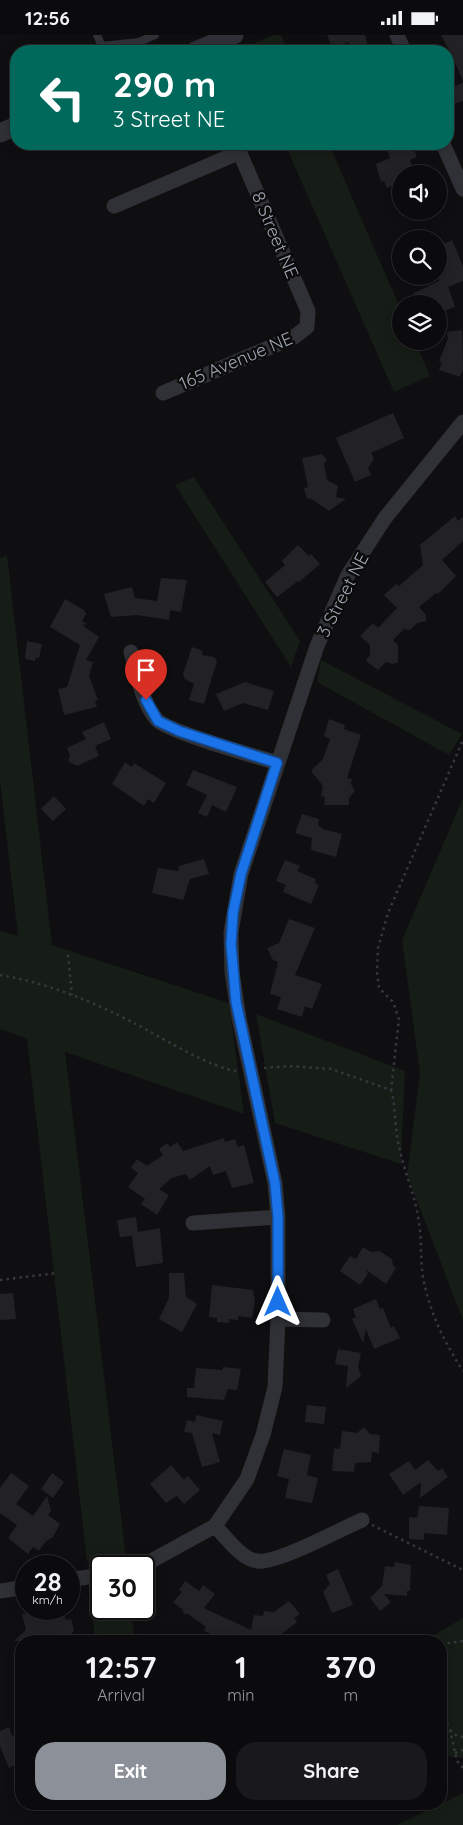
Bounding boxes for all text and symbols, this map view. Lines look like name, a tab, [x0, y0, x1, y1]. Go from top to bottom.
text: 12:56	[25, 6, 70, 30]
text: 290 m	[113, 62, 216, 106]
icon: left	[30, 65, 95, 130]
text: 3 Street NE	[113, 105, 225, 133]
map controls	[392, 165, 447, 350]
button: sound	[392, 165, 447, 220]
street label: 8 Street NE	[247, 188, 304, 282]
button: search	[392, 230, 447, 285]
button: layers	[392, 295, 447, 350]
street label: 165 Avenue NE	[176, 326, 296, 395]
street label: 3 Street NE	[311, 549, 374, 641]
pin	[125, 649, 167, 700]
icon: arrive	[132, 656, 160, 684]
position arrow	[251, 1275, 303, 1327]
speed limit sign: 30	[90, 1555, 155, 1620]
text: 28	[34, 1566, 61, 1597]
text: km/h	[32, 1592, 63, 1607]
text: 12:57	[86, 1648, 156, 1686]
text: 1	[235, 1648, 247, 1686]
text: 370	[325, 1648, 376, 1686]
text: Arrival	[97, 1685, 145, 1705]
text: min	[227, 1685, 254, 1705]
text: m	[343, 1685, 358, 1705]
button: Exit	[35, 1742, 226, 1800]
button: Share	[236, 1742, 427, 1800]

